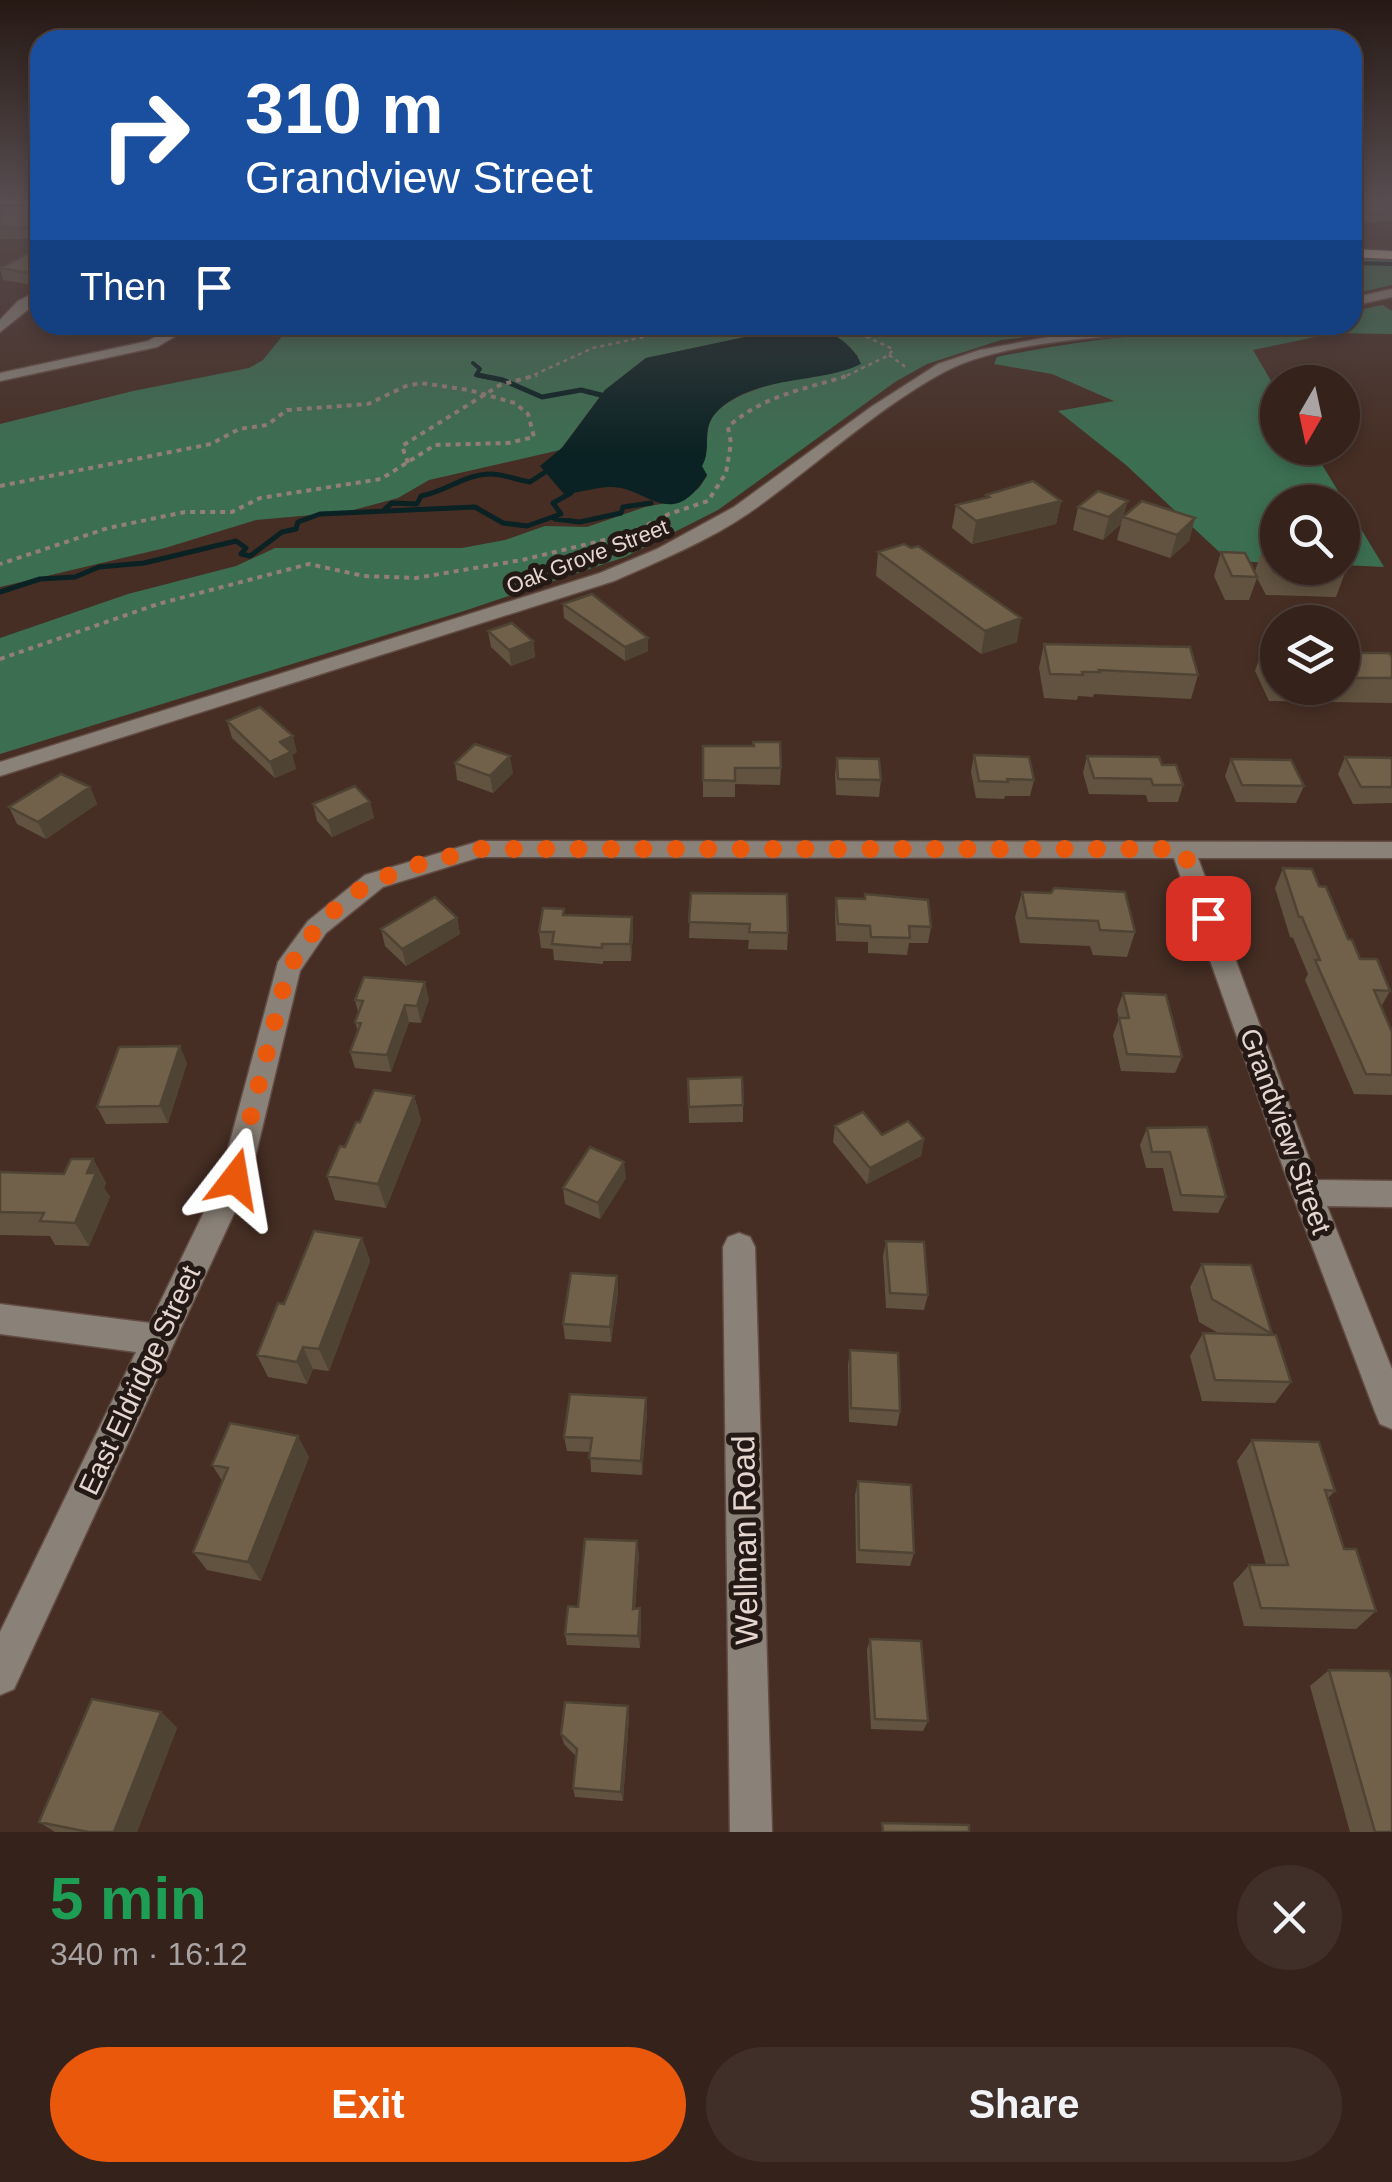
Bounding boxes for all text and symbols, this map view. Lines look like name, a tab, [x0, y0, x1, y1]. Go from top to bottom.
icon: right	[80, 70, 210, 200]
text: 310 m	[245, 70, 443, 148]
text: Grandview Street	[245, 152, 593, 203]
icon: arrive	[187, 260, 242, 315]
text: Then	[80, 266, 167, 308]
north arrow	[1260, 365, 1360, 465]
map controls	[1260, 365, 1360, 705]
button: search	[1260, 485, 1360, 585]
street label: Oak Grove Street	[503, 514, 672, 599]
button: layers	[1260, 605, 1360, 705]
pin	[1166, 876, 1251, 961]
icon: arrive	[1181, 891, 1236, 946]
street label: Grandview Street	[1234, 1024, 1337, 1238]
position arrow	[183, 1127, 287, 1231]
street label: East Eldridge Street	[73, 1261, 206, 1500]
street label: Wellman Road	[725, 1435, 765, 1645]
text: 5 min	[50, 1865, 207, 1932]
button: close	[1237, 1865, 1342, 1970]
text: 340 m · 16:12	[50, 1936, 247, 1972]
button: Exit	[50, 2047, 686, 2162]
button: Share	[706, 2047, 1342, 2162]

